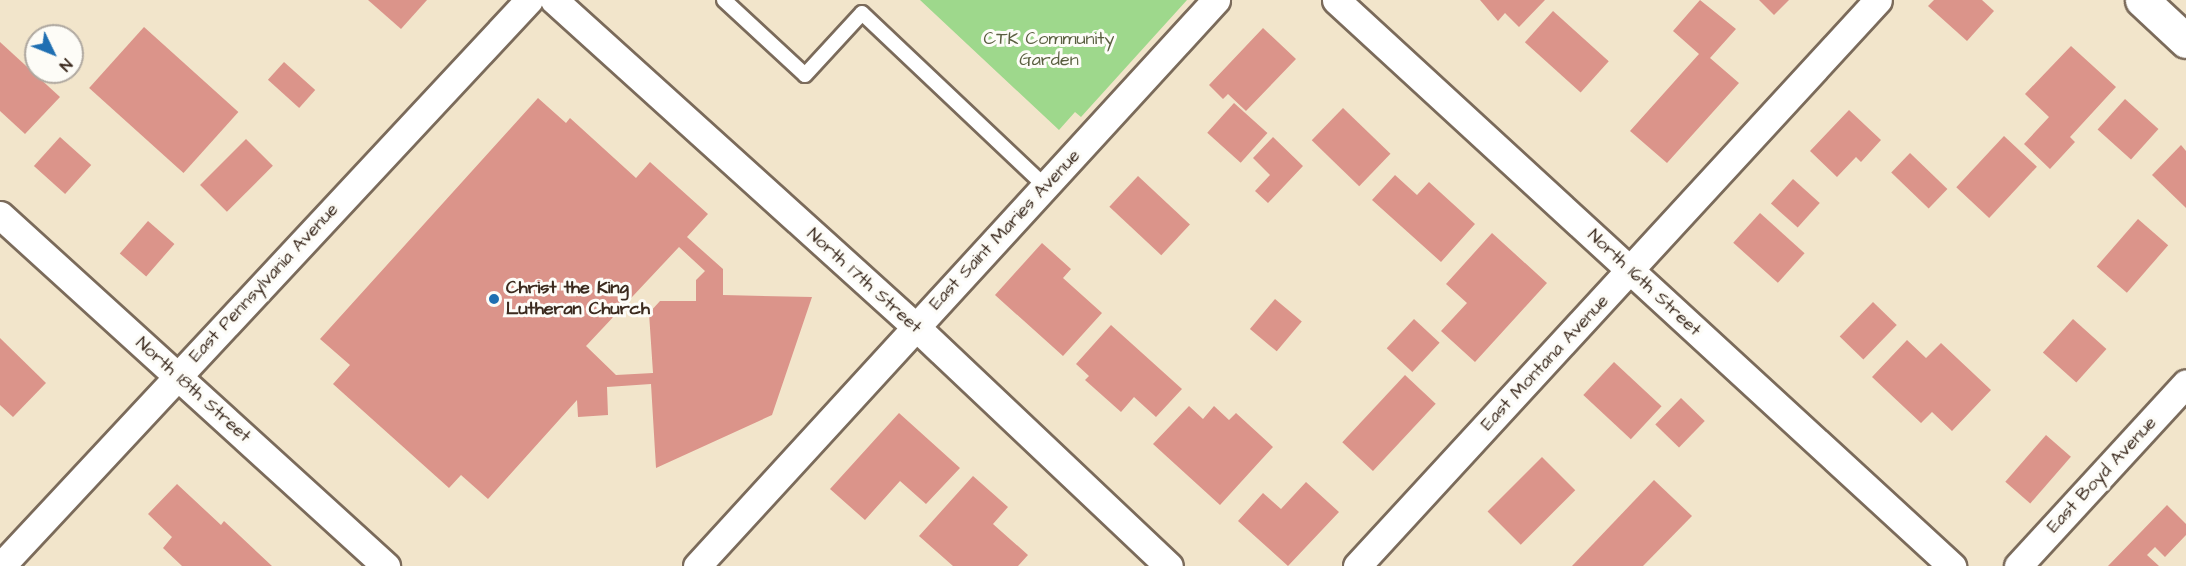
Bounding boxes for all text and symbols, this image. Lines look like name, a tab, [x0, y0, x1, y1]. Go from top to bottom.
north arrow	[24, 24, 84, 84]
park label: CTK Community Garden	[984, 29, 1114, 72]
text: N	[54, 54, 77, 76]
street label: East Saint Maries Avenue	[925, 145, 1085, 315]
street label: East Pennsylvania Avenue	[185, 199, 343, 367]
street label: North 17th Street	[802, 224, 926, 338]
street label: North 16th Street	[1583, 225, 1705, 341]
place label: Christ the King Lutheran Church	[506, 278, 650, 320]
street label: East Montana Avenue	[1477, 291, 1613, 435]
marker: Christ the King Lutheran Church	[487, 292, 501, 306]
street label: North 18th Street	[131, 333, 255, 447]
street label: East Boyd Avenue	[2043, 412, 2161, 538]

